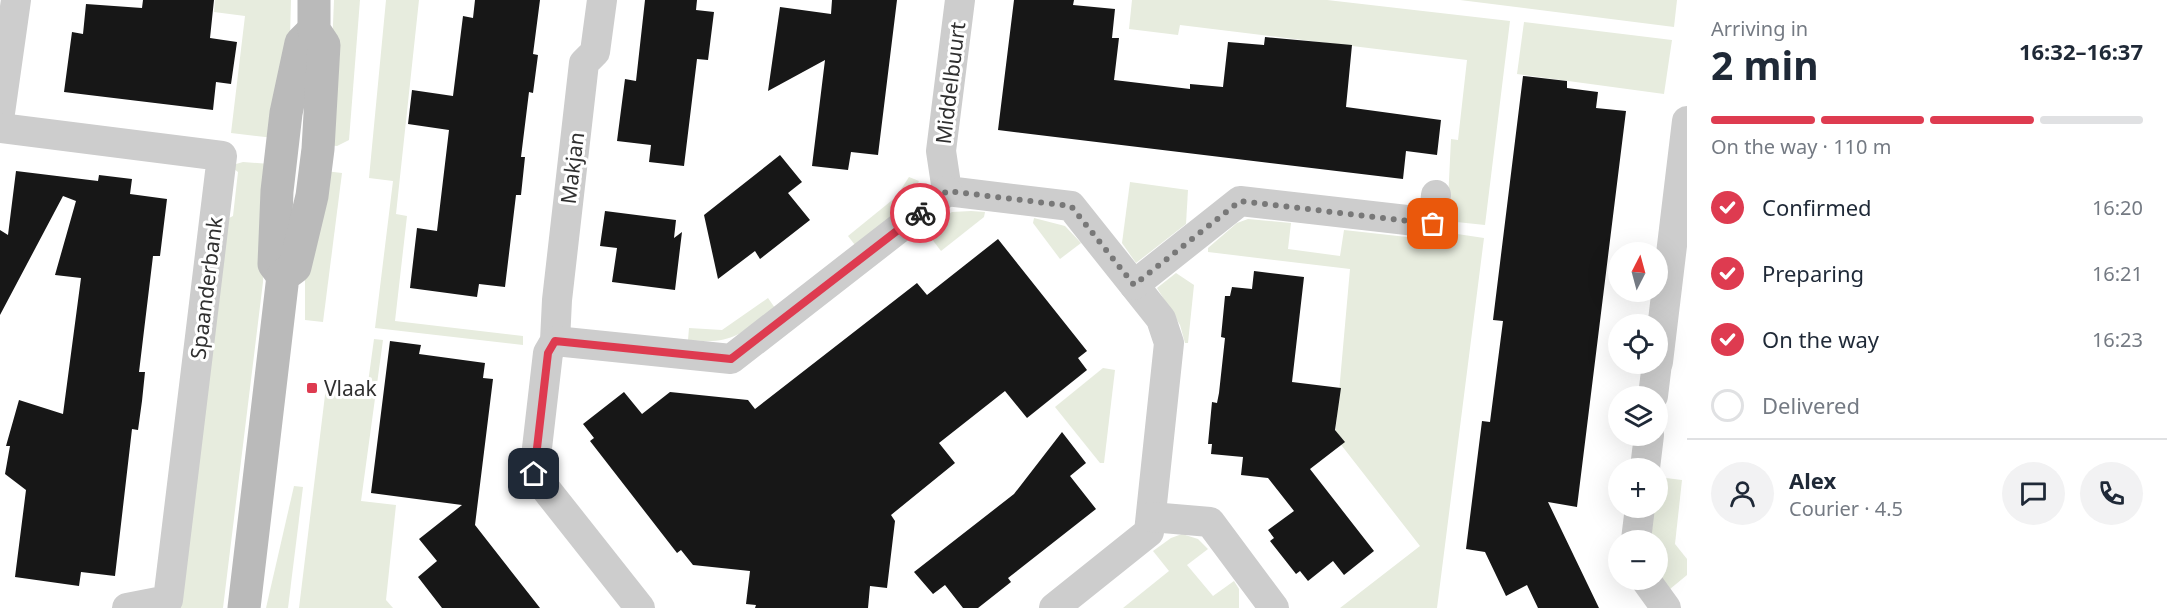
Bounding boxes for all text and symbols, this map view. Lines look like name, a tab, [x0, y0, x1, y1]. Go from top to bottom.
text: Arriving in	[1711, 15, 1808, 42]
street label: Middelbuurt	[929, 20, 971, 146]
text: 16:32–16:37	[2019, 36, 2143, 66]
text: 2 min	[1711, 38, 1818, 91]
street label: Makjan	[554, 130, 590, 206]
text: On the way · 110 m	[1711, 133, 1891, 160]
courier	[890, 183, 950, 243]
icon: check	[1711, 191, 1744, 224]
text: Confirmed	[1762, 192, 1872, 222]
text: 16:20	[2092, 194, 2143, 221]
icon: bike	[904, 197, 937, 230]
pin	[1407, 198, 1458, 249]
icon: bag	[1416, 207, 1449, 240]
street label: Spaanderbank	[183, 214, 229, 361]
north arrow	[1608, 242, 1668, 302]
map controls	[1608, 242, 1668, 590]
icon: check	[1711, 257, 1744, 290]
text: Preparing	[1762, 258, 1864, 288]
text: 16:21	[2092, 260, 2143, 287]
button: locate	[1608, 314, 1668, 374]
icon: check	[1711, 323, 1744, 356]
text: On the way	[1762, 324, 1879, 354]
text: 16:23	[2092, 326, 2143, 353]
place label: Vlaak	[324, 374, 378, 402]
marker: Vlaak	[305, 381, 319, 395]
button: layers	[1608, 386, 1668, 446]
text: Delivered	[1762, 390, 1860, 420]
pin	[508, 448, 559, 499]
icon: home	[517, 457, 550, 490]
button: +	[1608, 458, 1668, 518]
button: person	[1711, 462, 1774, 525]
button: chat	[2002, 462, 2065, 525]
button: phone	[2080, 462, 2143, 525]
text: Alex	[1789, 465, 1836, 495]
text: Courier · 4.5	[1789, 495, 1903, 522]
button: −	[1608, 530, 1668, 590]

